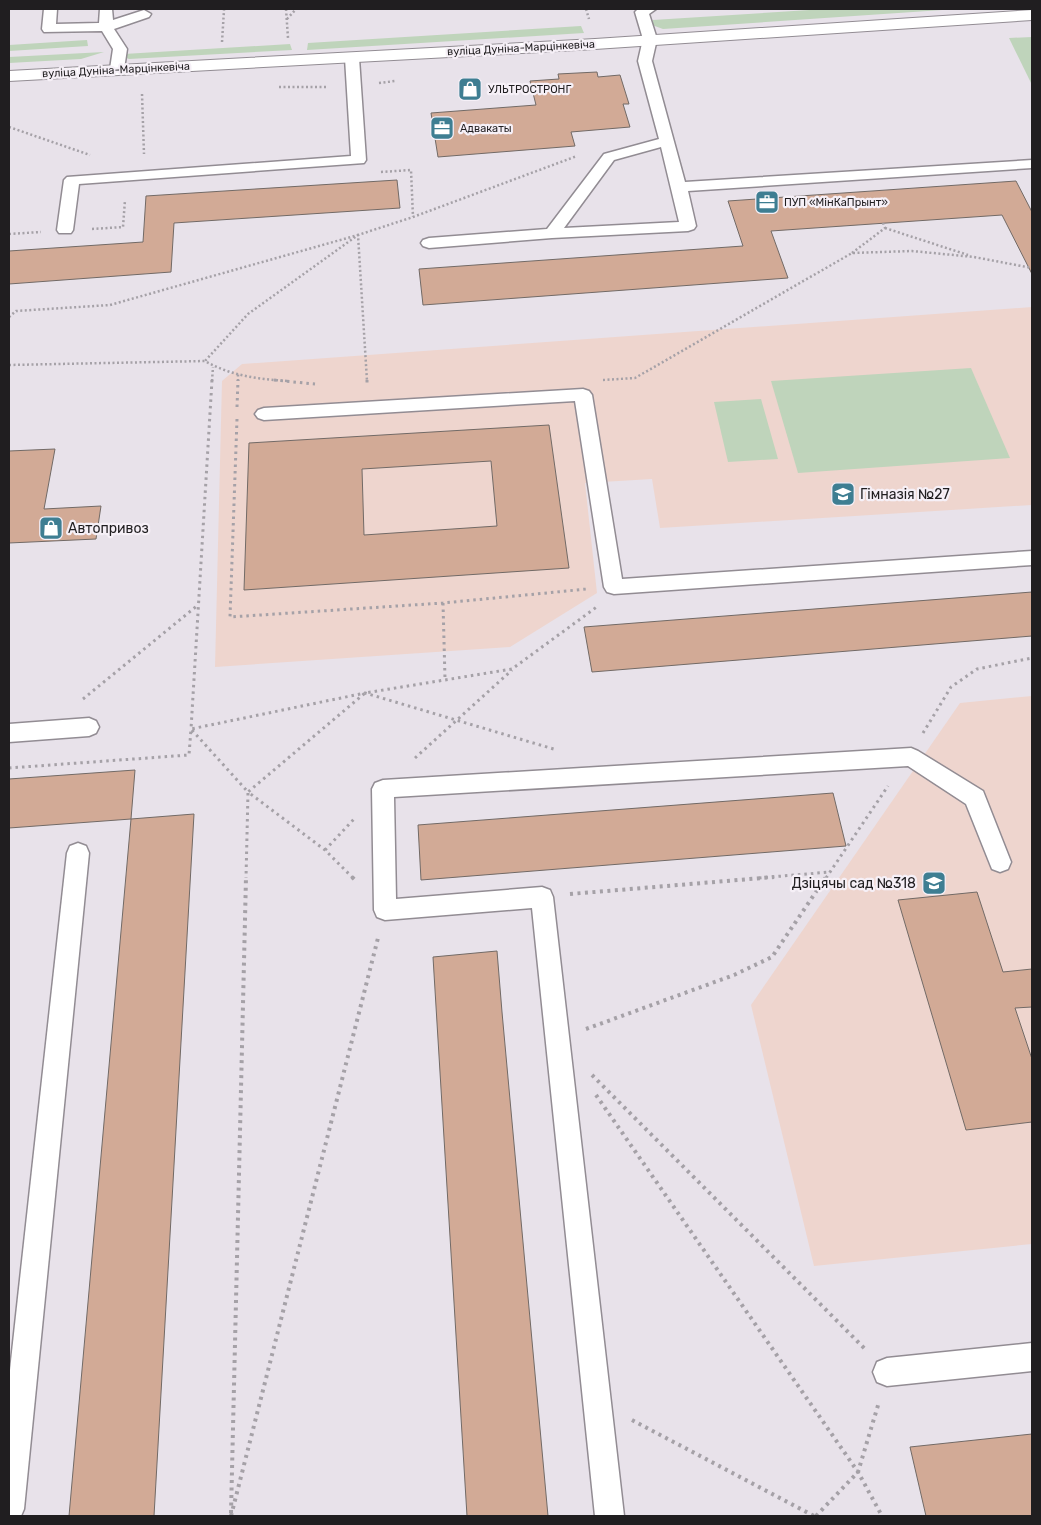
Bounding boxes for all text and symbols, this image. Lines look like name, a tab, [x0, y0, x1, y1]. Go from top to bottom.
street label: вуліца Дуніна-Марцінкевіча	[447, 38, 595, 58]
street label: вуліца Дуніна-Марцінкевіча	[42, 60, 190, 80]
shop icon: УЛЬТРОСТРОНГ	[457, 76, 483, 102]
place label: УЛЬТРОСТРОНГ	[488, 83, 571, 96]
office icon: Адвакаты	[429, 115, 455, 141]
place label: Адвакаты	[460, 122, 512, 135]
office icon: ПУП «МінКаПрынт»	[754, 189, 780, 215]
place label: ПУП «МінКаПрынт»	[784, 196, 888, 209]
school or university icon: Гімназія №27	[830, 481, 856, 507]
place label: Гімназія №27	[860, 486, 950, 503]
shop icon: Автопривоз	[38, 515, 64, 541]
place label: Автопривоз	[68, 520, 149, 537]
school or university icon: Дзіцячы сад №318	[921, 870, 947, 896]
place label: Дзіцячы сад №318	[792, 875, 916, 892]

